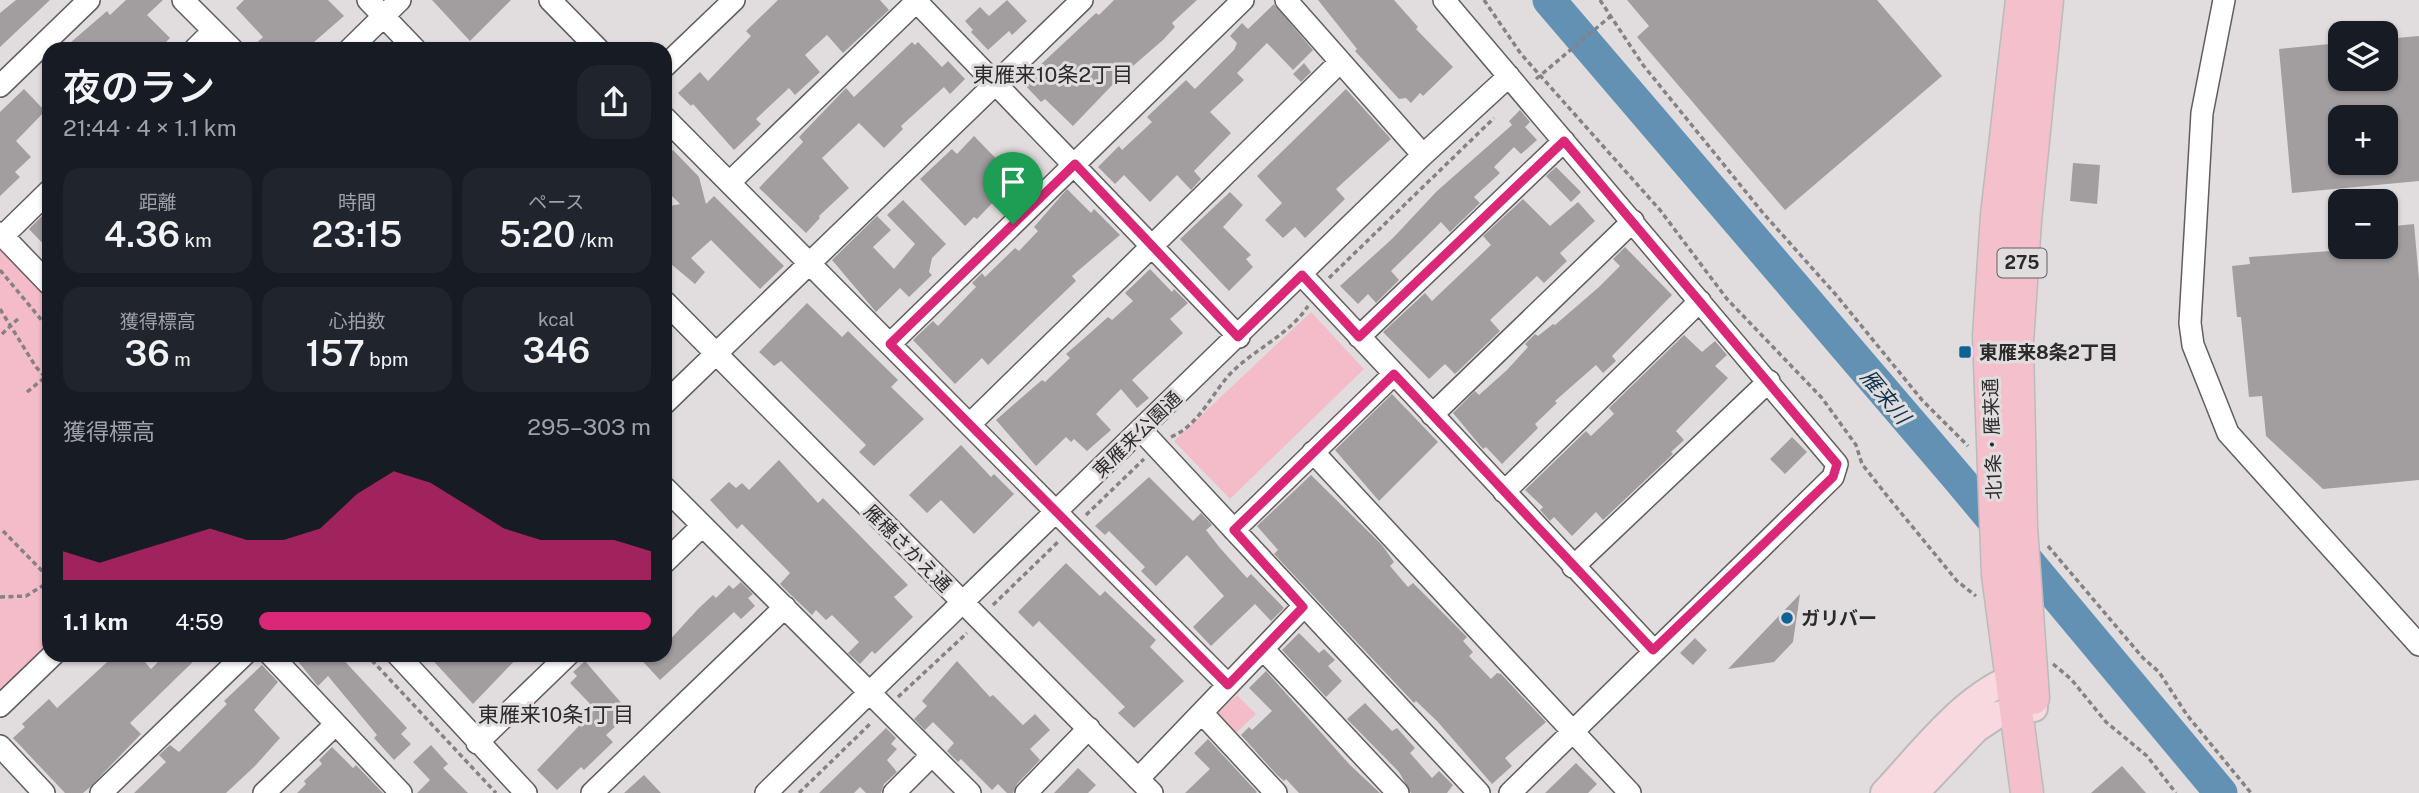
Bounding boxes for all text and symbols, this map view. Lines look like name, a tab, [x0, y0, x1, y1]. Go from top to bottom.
map controls	[2328, 21, 2398, 259]
button: layers	[2328, 21, 2398, 91]
district label: 東雁来10条2丁目	[973, 62, 1133, 87]
text: 夜のラン	[63, 65, 215, 110]
button: share	[577, 65, 651, 139]
button: +	[2328, 105, 2398, 175]
text: 21:44 · 4 × 1.1 km	[63, 114, 237, 141]
pin	[983, 152, 1043, 224]
icon: arrive	[994, 163, 1032, 201]
button: −	[2328, 189, 2398, 259]
text: 距離	[139, 191, 177, 213]
text: 時間	[338, 191, 376, 213]
text: ペース	[528, 191, 584, 213]
text: 4.36	[104, 214, 180, 255]
text: 23:15	[312, 214, 402, 255]
text: 5:20	[499, 214, 575, 255]
text: km	[180, 229, 212, 251]
text: /km	[575, 229, 614, 251]
road number: 275	[1997, 248, 2046, 278]
text: kcal	[538, 308, 575, 330]
text: 獲得標高	[120, 310, 196, 332]
text: 心拍数	[328, 310, 386, 332]
text: 346	[522, 330, 590, 371]
text: 36	[125, 333, 170, 374]
text: 157	[306, 333, 365, 374]
place label: 東雁来8条2丁目	[1979, 341, 2118, 363]
marker: 東雁来8条2丁目	[1957, 344, 1973, 360]
text: m	[170, 348, 191, 370]
text: bpm	[365, 348, 408, 370]
water label: 雁来川	[1856, 365, 1916, 430]
street label: 北1条・雁来通	[1979, 378, 2005, 500]
street label: 東雁来公園通	[1088, 386, 1186, 482]
text: 295–303 m	[527, 413, 651, 440]
text: 獲得標高	[63, 418, 155, 445]
street label: 雁穂さかえ通	[860, 500, 956, 596]
place label: ガリバー	[1801, 607, 1877, 629]
text: 1.1 km	[63, 608, 128, 635]
text: 4:59	[175, 608, 224, 635]
marker: ガリバー	[1779, 610, 1795, 626]
district label: 東雁来10条1丁目	[478, 702, 634, 727]

